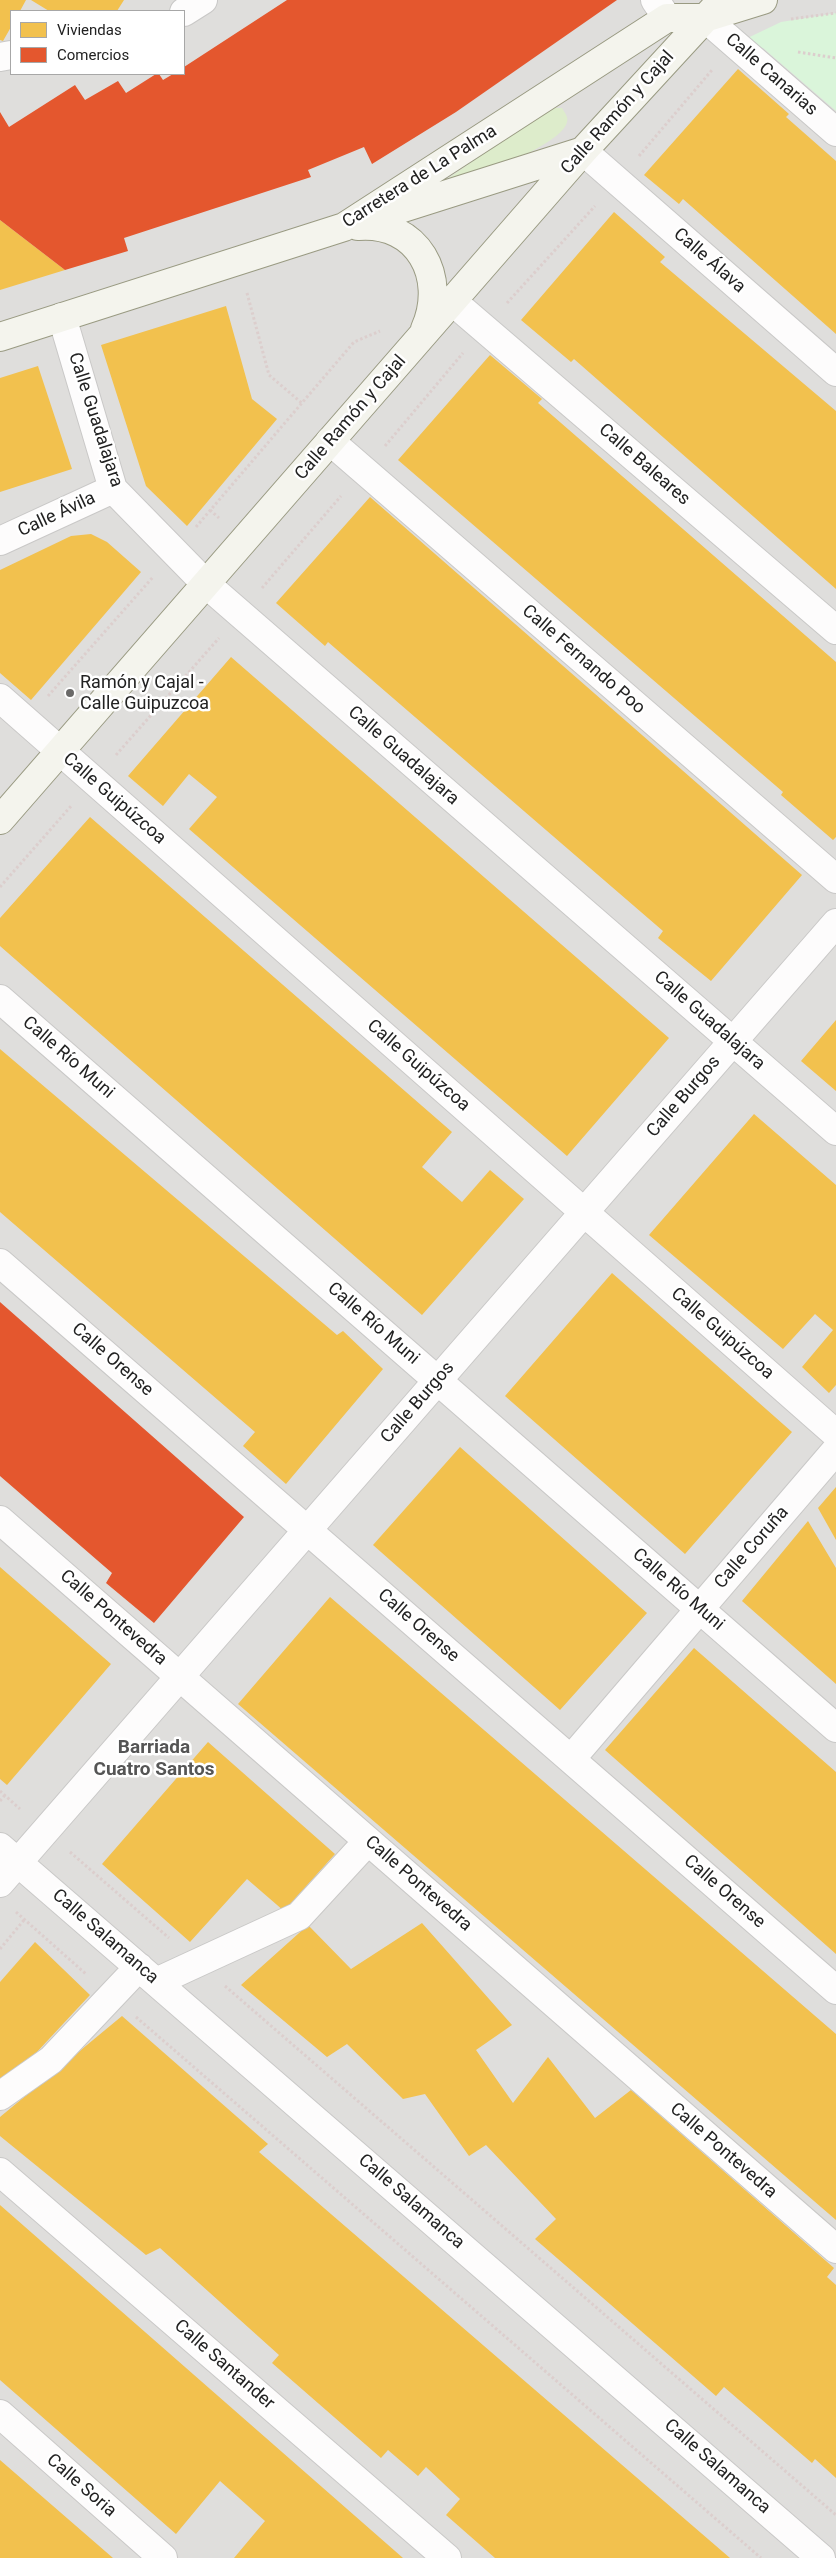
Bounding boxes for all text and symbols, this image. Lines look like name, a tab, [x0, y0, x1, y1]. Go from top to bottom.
legend	[10, 10, 185, 75]
text: Viviendas	[57, 21, 122, 39]
street label: Calle Canarias	[720, 29, 822, 121]
text: Comercios	[57, 46, 129, 64]
street label: Calle Ramón y Cajal	[557, 47, 679, 179]
street label: Carretera de La Palma	[339, 121, 501, 233]
street label: Calle Álava	[669, 224, 749, 298]
street label: Calle Guadalajara	[63, 350, 127, 490]
street label: Calle Ramón y Cajal	[291, 351, 411, 485]
street label: Calle Baleares	[594, 420, 694, 510]
street label: Calle Ávila	[15, 488, 99, 542]
street label: Calle Fernando Poo	[517, 601, 649, 719]
place label: Ramón y Cajal - Calle Guipuzcoa	[80, 672, 209, 714]
marker: Ramón y Cajal - Calle Guipuzcoa	[64, 687, 76, 699]
street label: Calle Guadalajara	[343, 702, 463, 810]
street label: Calle Guipúzcoa	[58, 748, 170, 850]
street label: Calle Guadalajara	[649, 967, 769, 1075]
street label: Calle Río Muni	[18, 1012, 118, 1104]
street label: Calle Guipúzcoa	[362, 1015, 474, 1117]
street label: Calle Burgos	[643, 1052, 725, 1142]
street label: Calle Río Muni	[323, 1278, 423, 1370]
street label: Calle Guipúzcoa	[666, 1283, 778, 1385]
street label: Calle Orense	[67, 1319, 157, 1401]
street label: Calle Burgos	[377, 1358, 459, 1448]
street label: Calle Coruña	[710, 1502, 794, 1594]
street label: Calle Río Muni	[628, 1544, 728, 1636]
street label: Calle Pontevedra	[55, 1566, 171, 1670]
street label: Calle Orense	[373, 1585, 463, 1667]
district label: Barriada Cuatro Santos	[94, 1737, 214, 1781]
street label: Calle Pontevedra	[360, 1832, 476, 1936]
street label: Calle Orense	[679, 1851, 769, 1933]
street label: Calle Salamanca	[47, 1885, 163, 1989]
street label: Calle Pontevedra	[665, 2099, 781, 2203]
street label: Calle Salamanca	[353, 2150, 469, 2254]
street label: Calle Santander	[169, 2315, 279, 2415]
street label: Calle Salamanca	[659, 2415, 775, 2519]
street label: Calle Soria	[42, 2450, 120, 2522]

